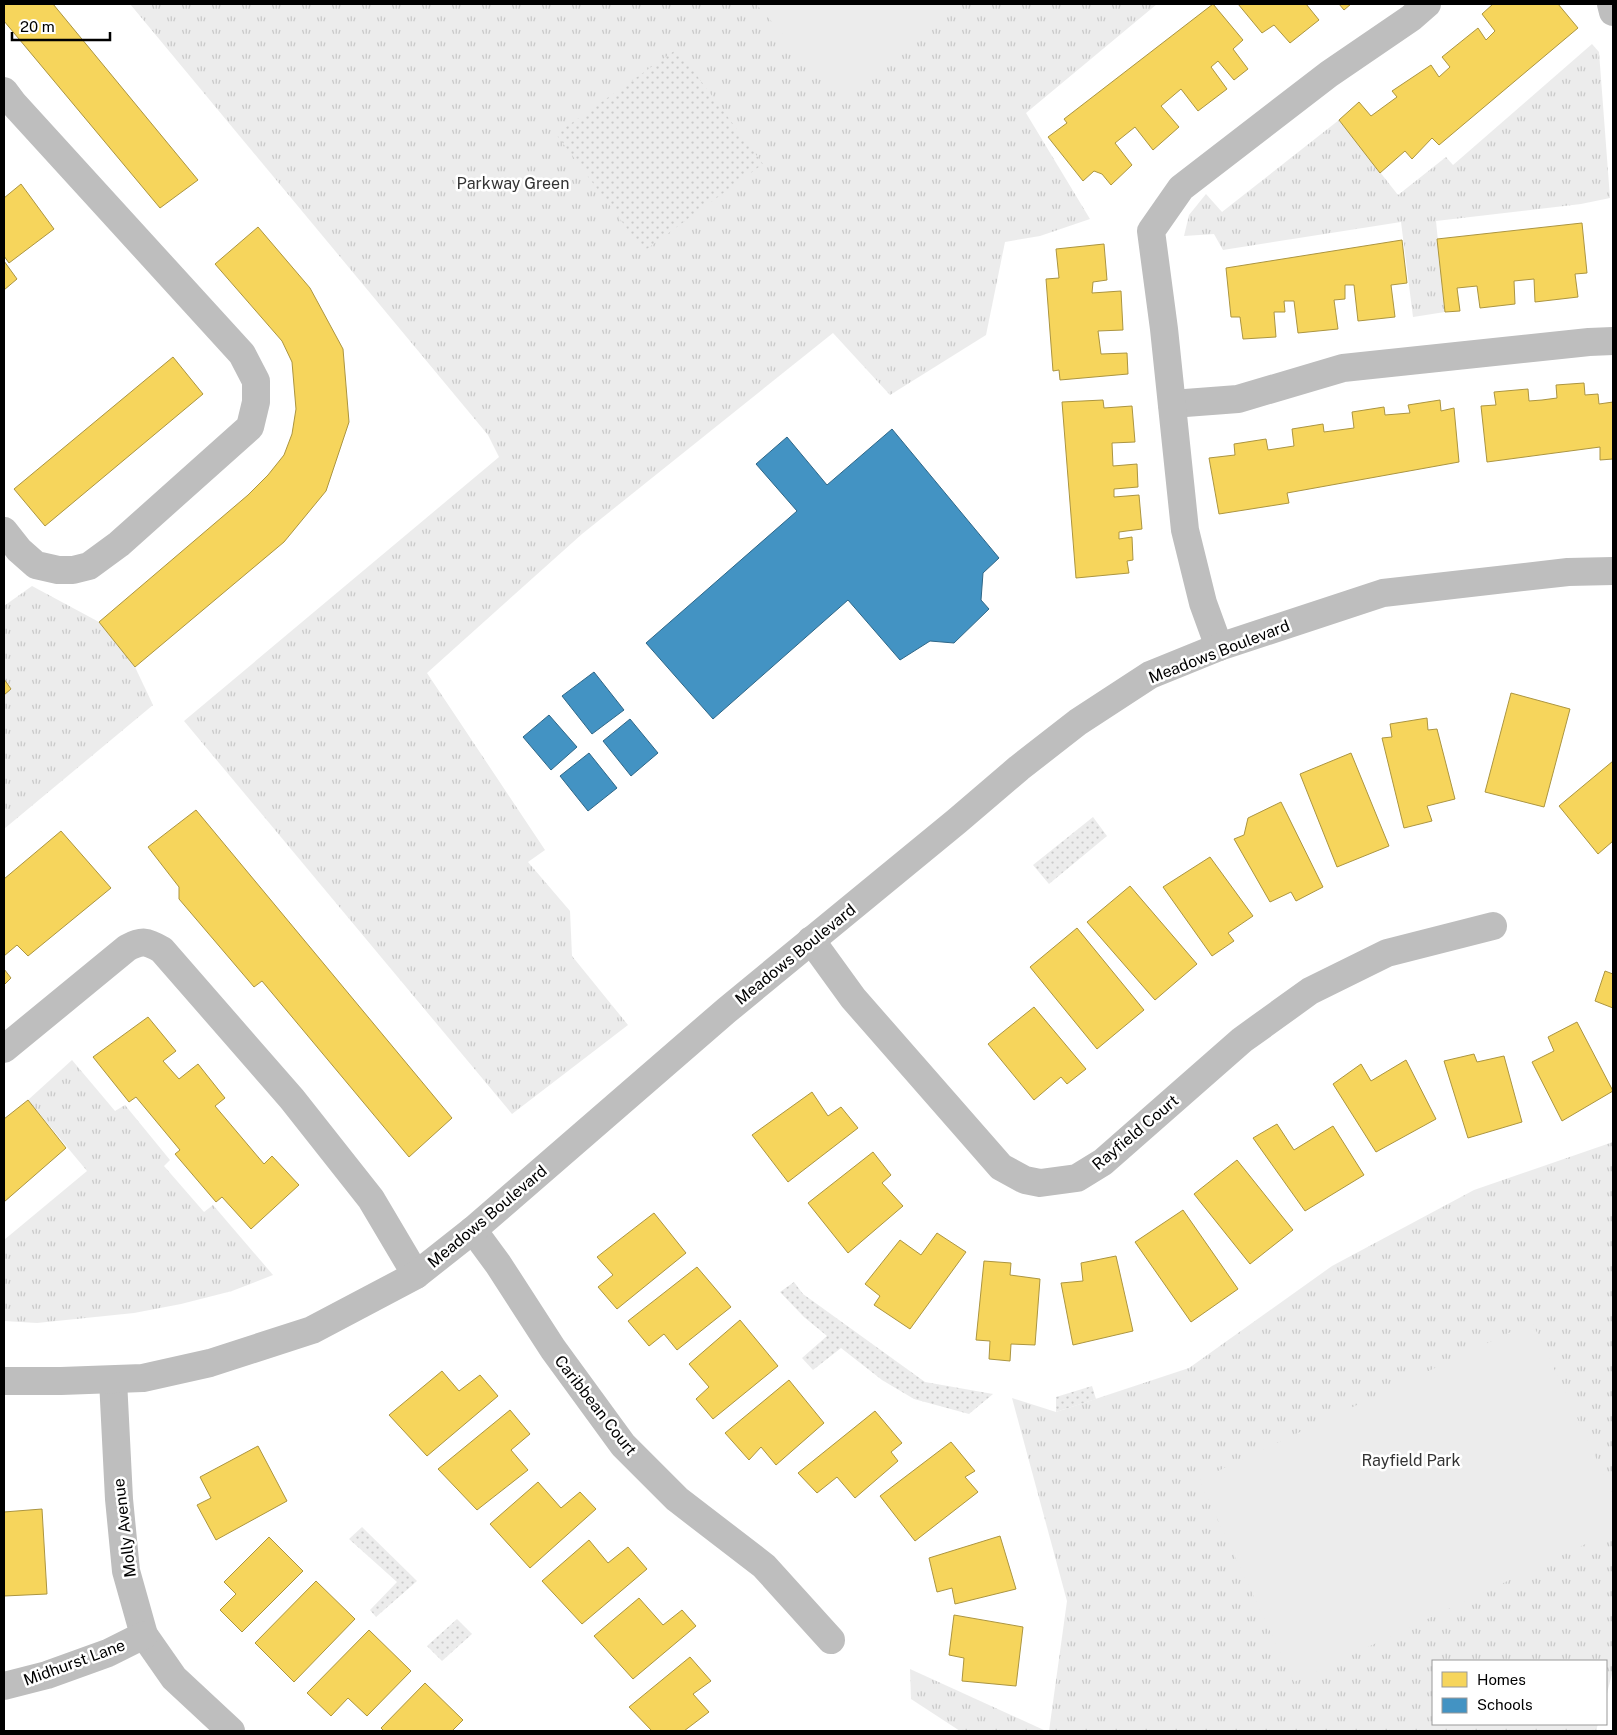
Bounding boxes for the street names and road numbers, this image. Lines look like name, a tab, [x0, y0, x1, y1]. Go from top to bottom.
street label: Meadows Boulevard	[1146, 616, 1292, 687]
street label: Meadows Boulevard	[731, 900, 859, 1009]
street label: Rayfield Court	[1088, 1091, 1182, 1174]
street label: Meadows Boulevard	[424, 1161, 551, 1272]
street label: Caribbean Court	[551, 1351, 641, 1459]
street label: Molly Avenue	[109, 1477, 140, 1579]
street label: Midhurst Lane	[21, 1635, 128, 1690]

